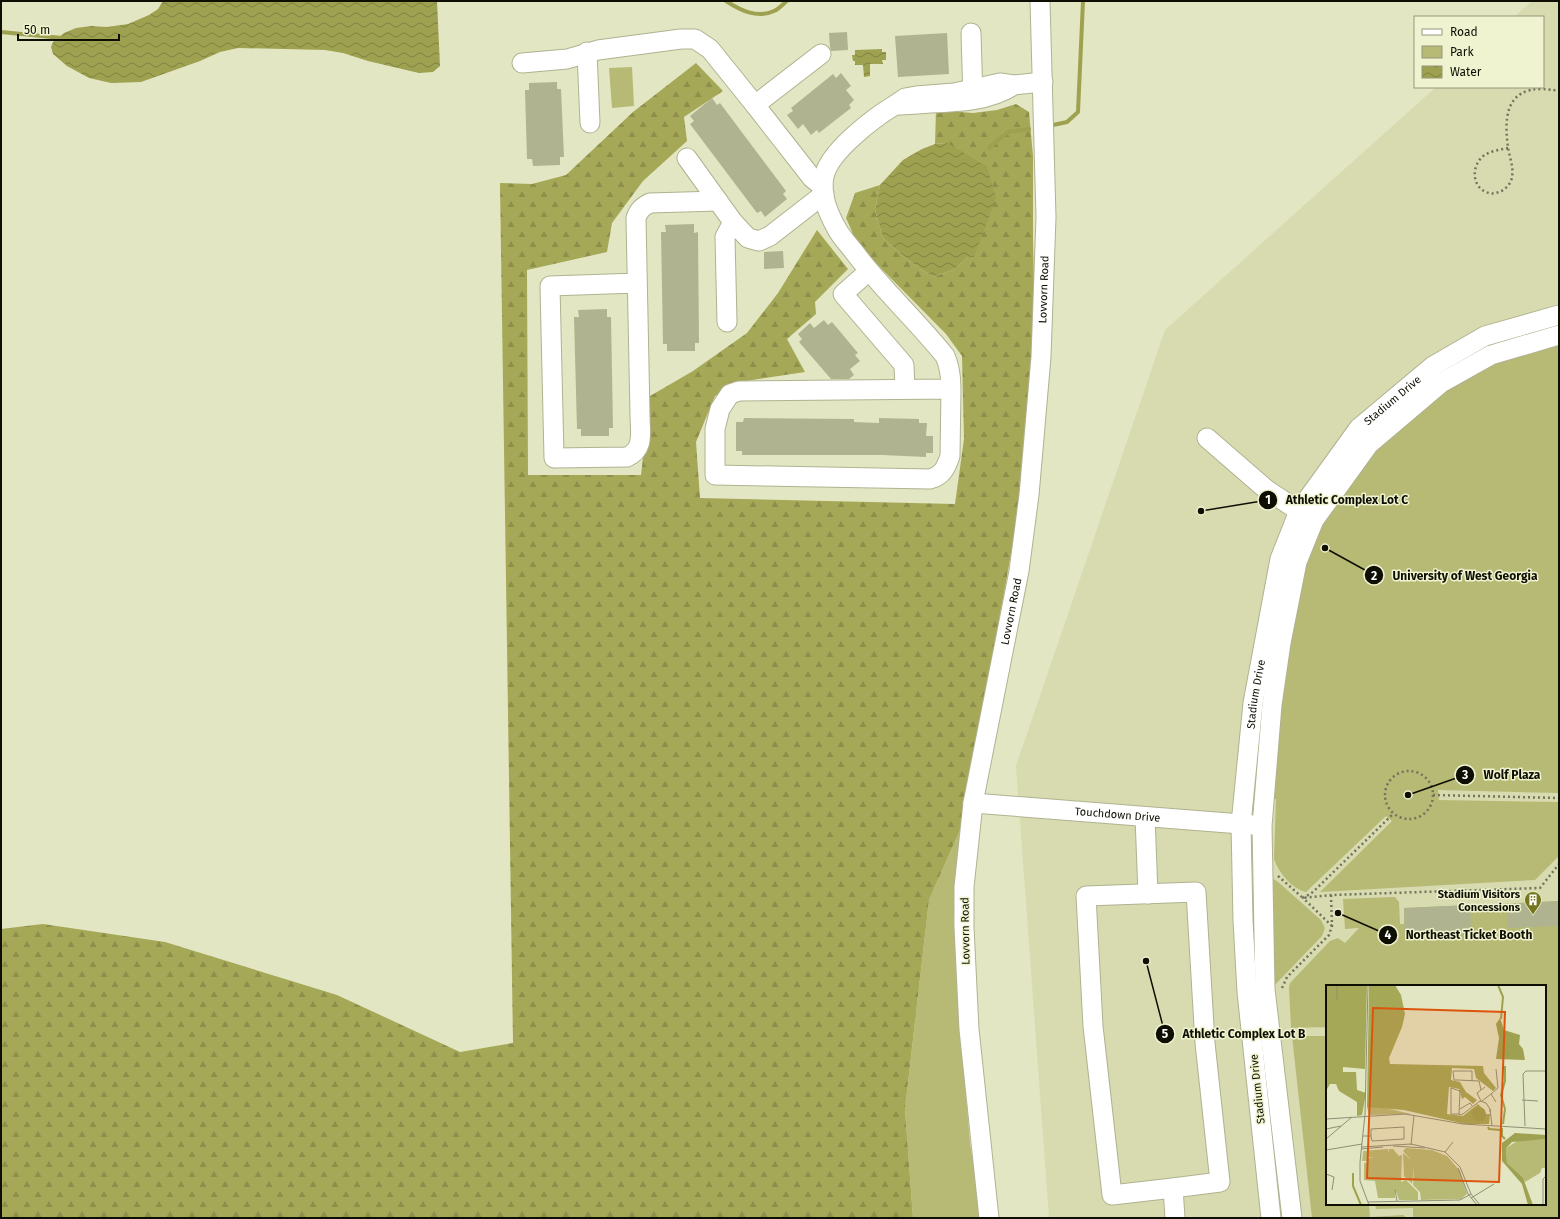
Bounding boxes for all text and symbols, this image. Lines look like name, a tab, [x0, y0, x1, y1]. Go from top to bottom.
scale bar	[18, 16, 119, 42]
legend	[1414, 16, 1544, 88]
text: 50 m	[24, 23, 50, 37]
text: Road	[1450, 25, 1478, 39]
text: Park	[1450, 45, 1474, 59]
text: Water	[1450, 65, 1482, 79]
street label: Lovvorn Road	[1036, 255, 1052, 324]
street label: Stadium Drive	[1362, 373, 1424, 428]
callout: Athletic Complex Lot C	[1258, 488, 1417, 512]
text: 1	[1265, 493, 1271, 507]
text: Athletic Complex Lot C	[1285, 493, 1408, 507]
callout: University of West Georgia	[1364, 563, 1545, 587]
text: 2	[1371, 569, 1377, 583]
text: University of West Georgia	[1393, 569, 1538, 583]
street label: Lovvorn Road	[999, 577, 1024, 646]
street label: Stadium Drive	[1244, 659, 1268, 730]
callout: Wolf Plaza	[1455, 763, 1548, 787]
text: 3	[1461, 768, 1468, 782]
text: Wolf Plaza	[1484, 768, 1541, 782]
street label: Touchdown Drive	[1074, 805, 1161, 825]
place label: Stadium Visitors Concessions	[1438, 888, 1521, 914]
building icon: Stadium Visitors Concessions	[1523, 890, 1543, 915]
street label: Lovvorn Road	[958, 897, 973, 965]
callout: Northeast Ticket Booth	[1378, 923, 1541, 947]
text: 4	[1385, 928, 1392, 942]
text: Northeast Ticket Booth	[1406, 928, 1532, 942]
inset map	[1326, 985, 1546, 1205]
callout: Athletic Complex Lot B	[1155, 1022, 1314, 1046]
text: 5	[1162, 1027, 1169, 1041]
text: Athletic Complex Lot B	[1181, 1027, 1306, 1041]
street label: Stadium Drive	[1247, 1053, 1268, 1124]

